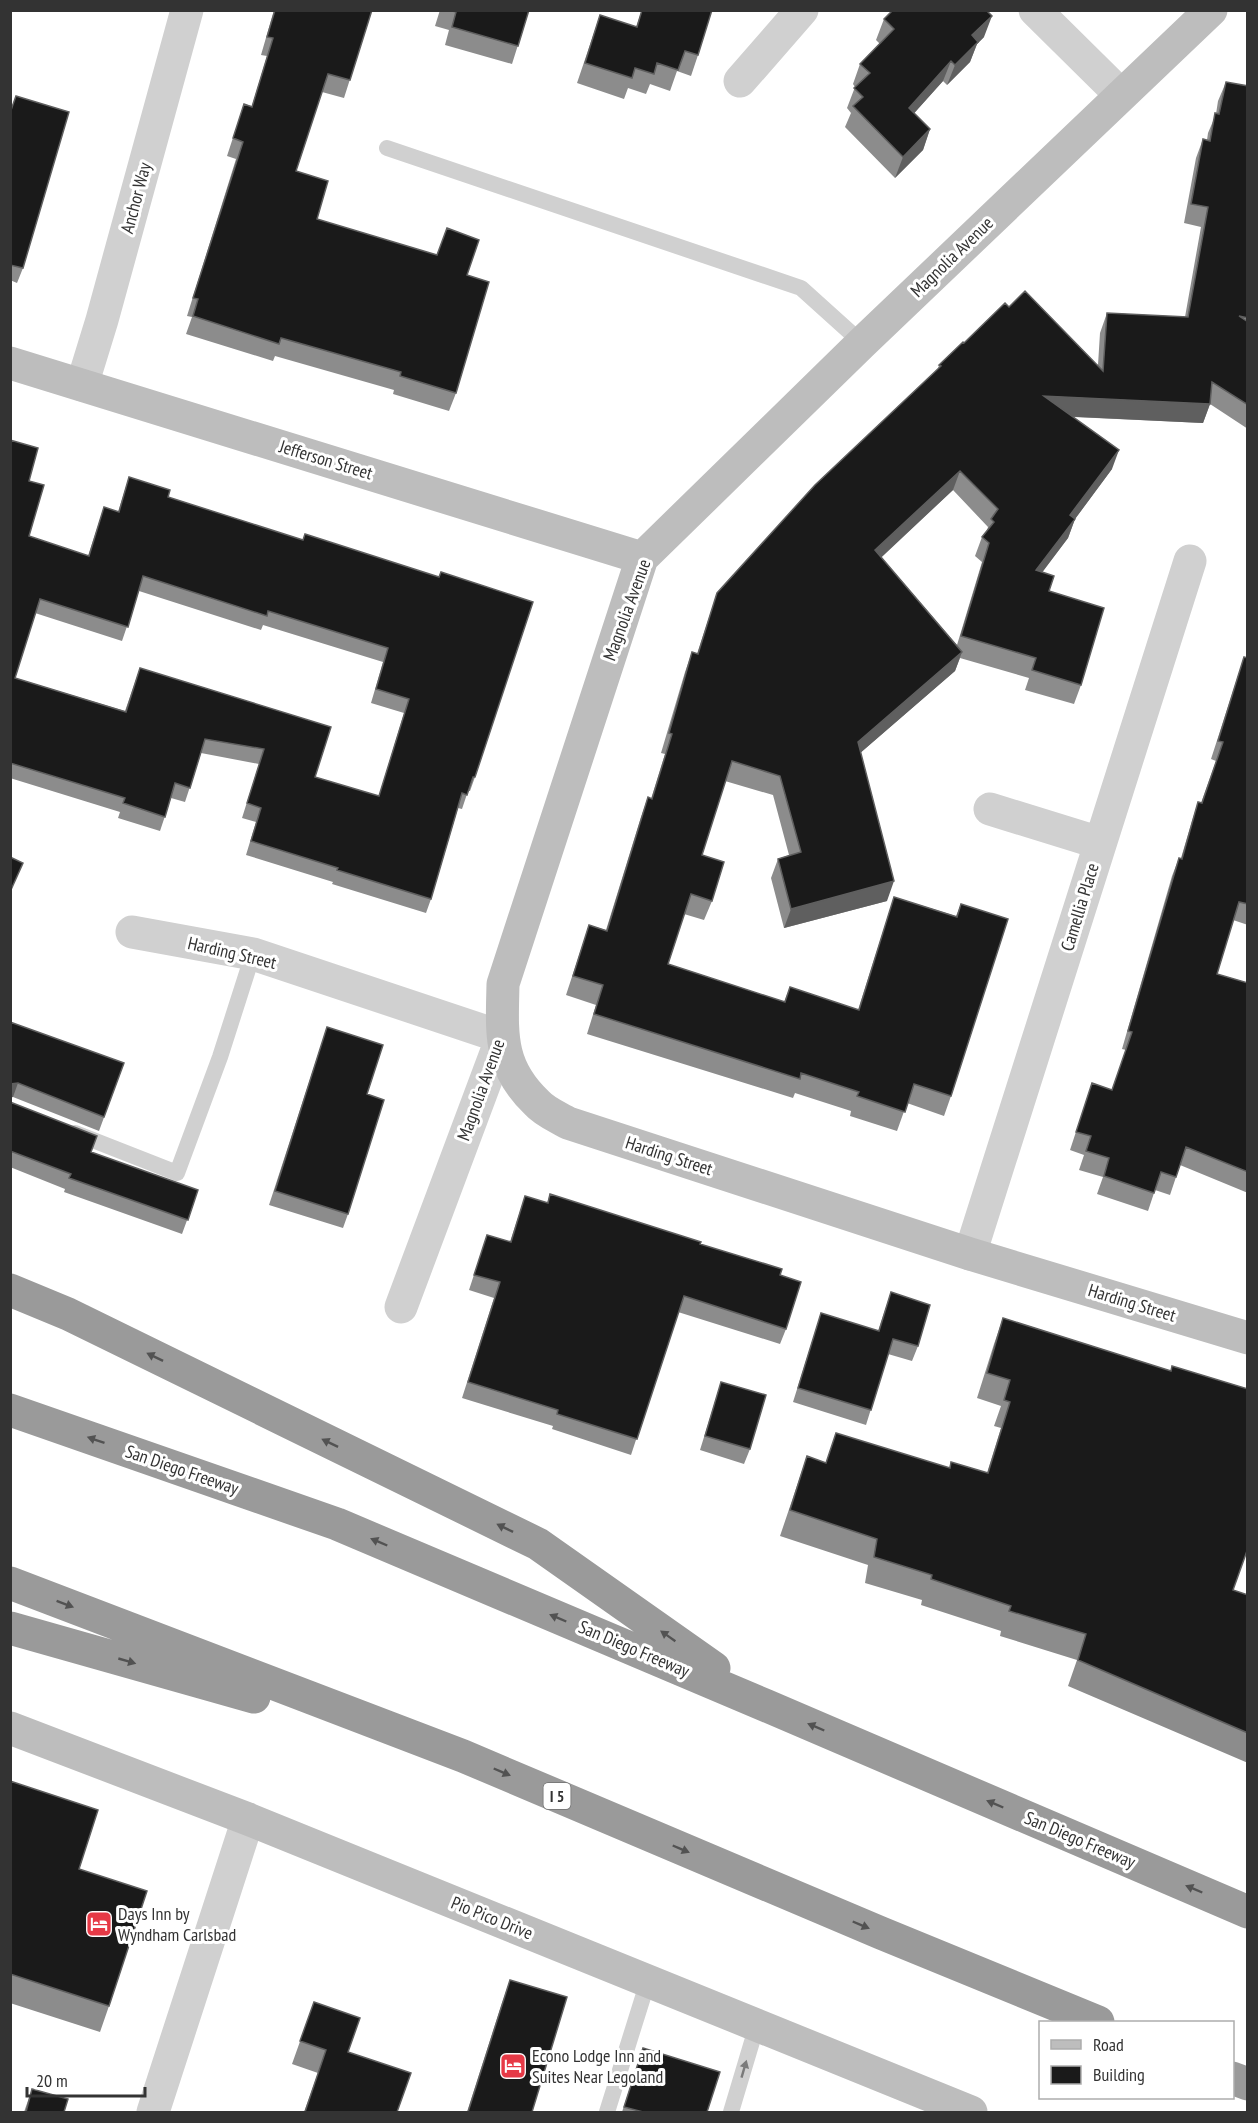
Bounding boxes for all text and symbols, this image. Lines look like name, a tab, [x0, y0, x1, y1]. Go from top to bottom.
street label: Anchor Way	[115, 160, 156, 236]
street label: Magnolia Avenue	[905, 211, 998, 302]
street label: Jefferson Street	[276, 434, 375, 485]
street label: Magnolia Avenue	[598, 556, 656, 664]
street label: Camellia Place	[1055, 860, 1104, 954]
street label: Harding Street	[186, 931, 279, 974]
street label: Magnolia Avenue	[452, 1036, 510, 1144]
street label: Harding Street	[623, 1131, 716, 1180]
street label: Harding Street	[1086, 1278, 1179, 1327]
one-way arrow	[146, 1352, 163, 1362]
one-way arrow	[87, 1435, 105, 1445]
one-way arrow	[322, 1438, 339, 1447]
street label: San Diego Freeway	[123, 1439, 242, 1500]
one-way arrow	[497, 1524, 514, 1533]
one-way arrow	[369, 1537, 387, 1547]
one-way arrow	[56, 1600, 74, 1609]
one-way arrow	[550, 1613, 567, 1622]
street label: San Diego Freeway	[575, 1615, 693, 1682]
one-way arrow	[660, 1630, 676, 1642]
one-way arrow	[119, 1657, 137, 1666]
one-way arrow	[807, 1722, 825, 1732]
one-way arrow	[493, 1768, 511, 1778]
road number: I 5	[544, 1783, 570, 1809]
one-way arrow	[986, 1799, 1004, 1809]
street label: San Diego Freeway	[1021, 1806, 1139, 1873]
one-way arrow	[673, 1844, 691, 1854]
one-way arrow	[1184, 1884, 1202, 1894]
street label: Pio Pico Drive	[448, 1891, 536, 1944]
place label: Days Inn by Wyndham Carlsbad	[118, 1902, 236, 1946]
hotel icon: Days Inn by Wyndham Carlsbad	[84, 1909, 114, 1939]
one-way arrow	[852, 1921, 870, 1930]
legend	[1039, 2021, 1234, 2099]
text: Road	[1093, 2033, 1124, 2056]
place label: Econo Lodge Inn and Suites Near Legoland	[532, 2044, 663, 2088]
hotel icon: Econo Lodge Inn and Suites Near Legoland	[498, 2051, 528, 2081]
scale bar	[27, 2060, 146, 2098]
one-way arrow	[740, 2060, 749, 2078]
text: Building	[1093, 2063, 1145, 2086]
text: 20 m	[36, 2069, 68, 2092]

